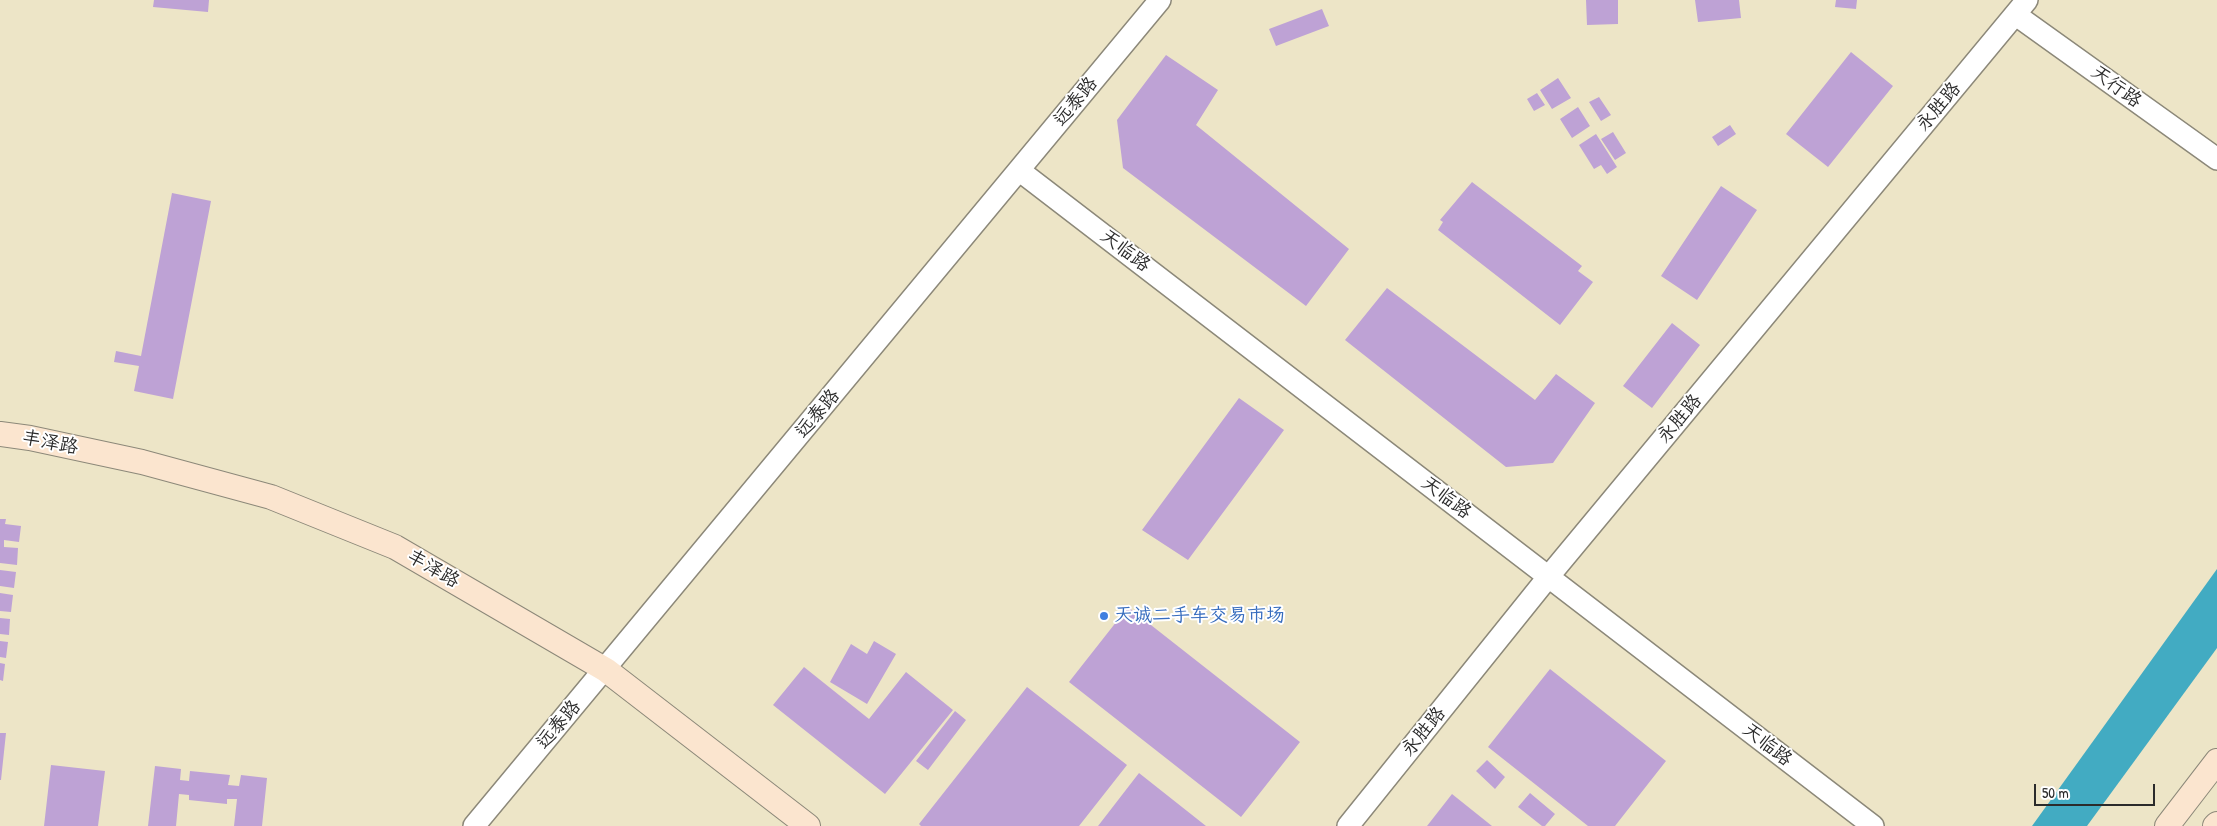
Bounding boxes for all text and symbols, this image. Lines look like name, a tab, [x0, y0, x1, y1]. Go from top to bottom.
street label: 天行路	[2086, 61, 2146, 113]
street label: 远泰路	[1049, 73, 1103, 131]
street label: 永胜路	[1912, 78, 1966, 136]
street label: 天临路	[1095, 225, 1155, 277]
street label: 远泰路	[791, 385, 845, 443]
street label: 永胜路	[1653, 390, 1707, 448]
street label: 丰泽路	[20, 426, 80, 460]
street label: 天临路	[1416, 472, 1476, 524]
street label: 丰泽路	[403, 545, 463, 593]
place label: 天诚二手车交易市场	[1114, 605, 1285, 627]
marker: 天诚二手车交易市场	[1098, 610, 1110, 622]
street label: 远泰路	[532, 696, 586, 754]
street label: 永胜路	[1397, 703, 1451, 761]
street label: 天临路	[1738, 718, 1796, 772]
scale bar	[2037, 774, 2158, 806]
text: 50 m	[2042, 782, 2069, 803]

